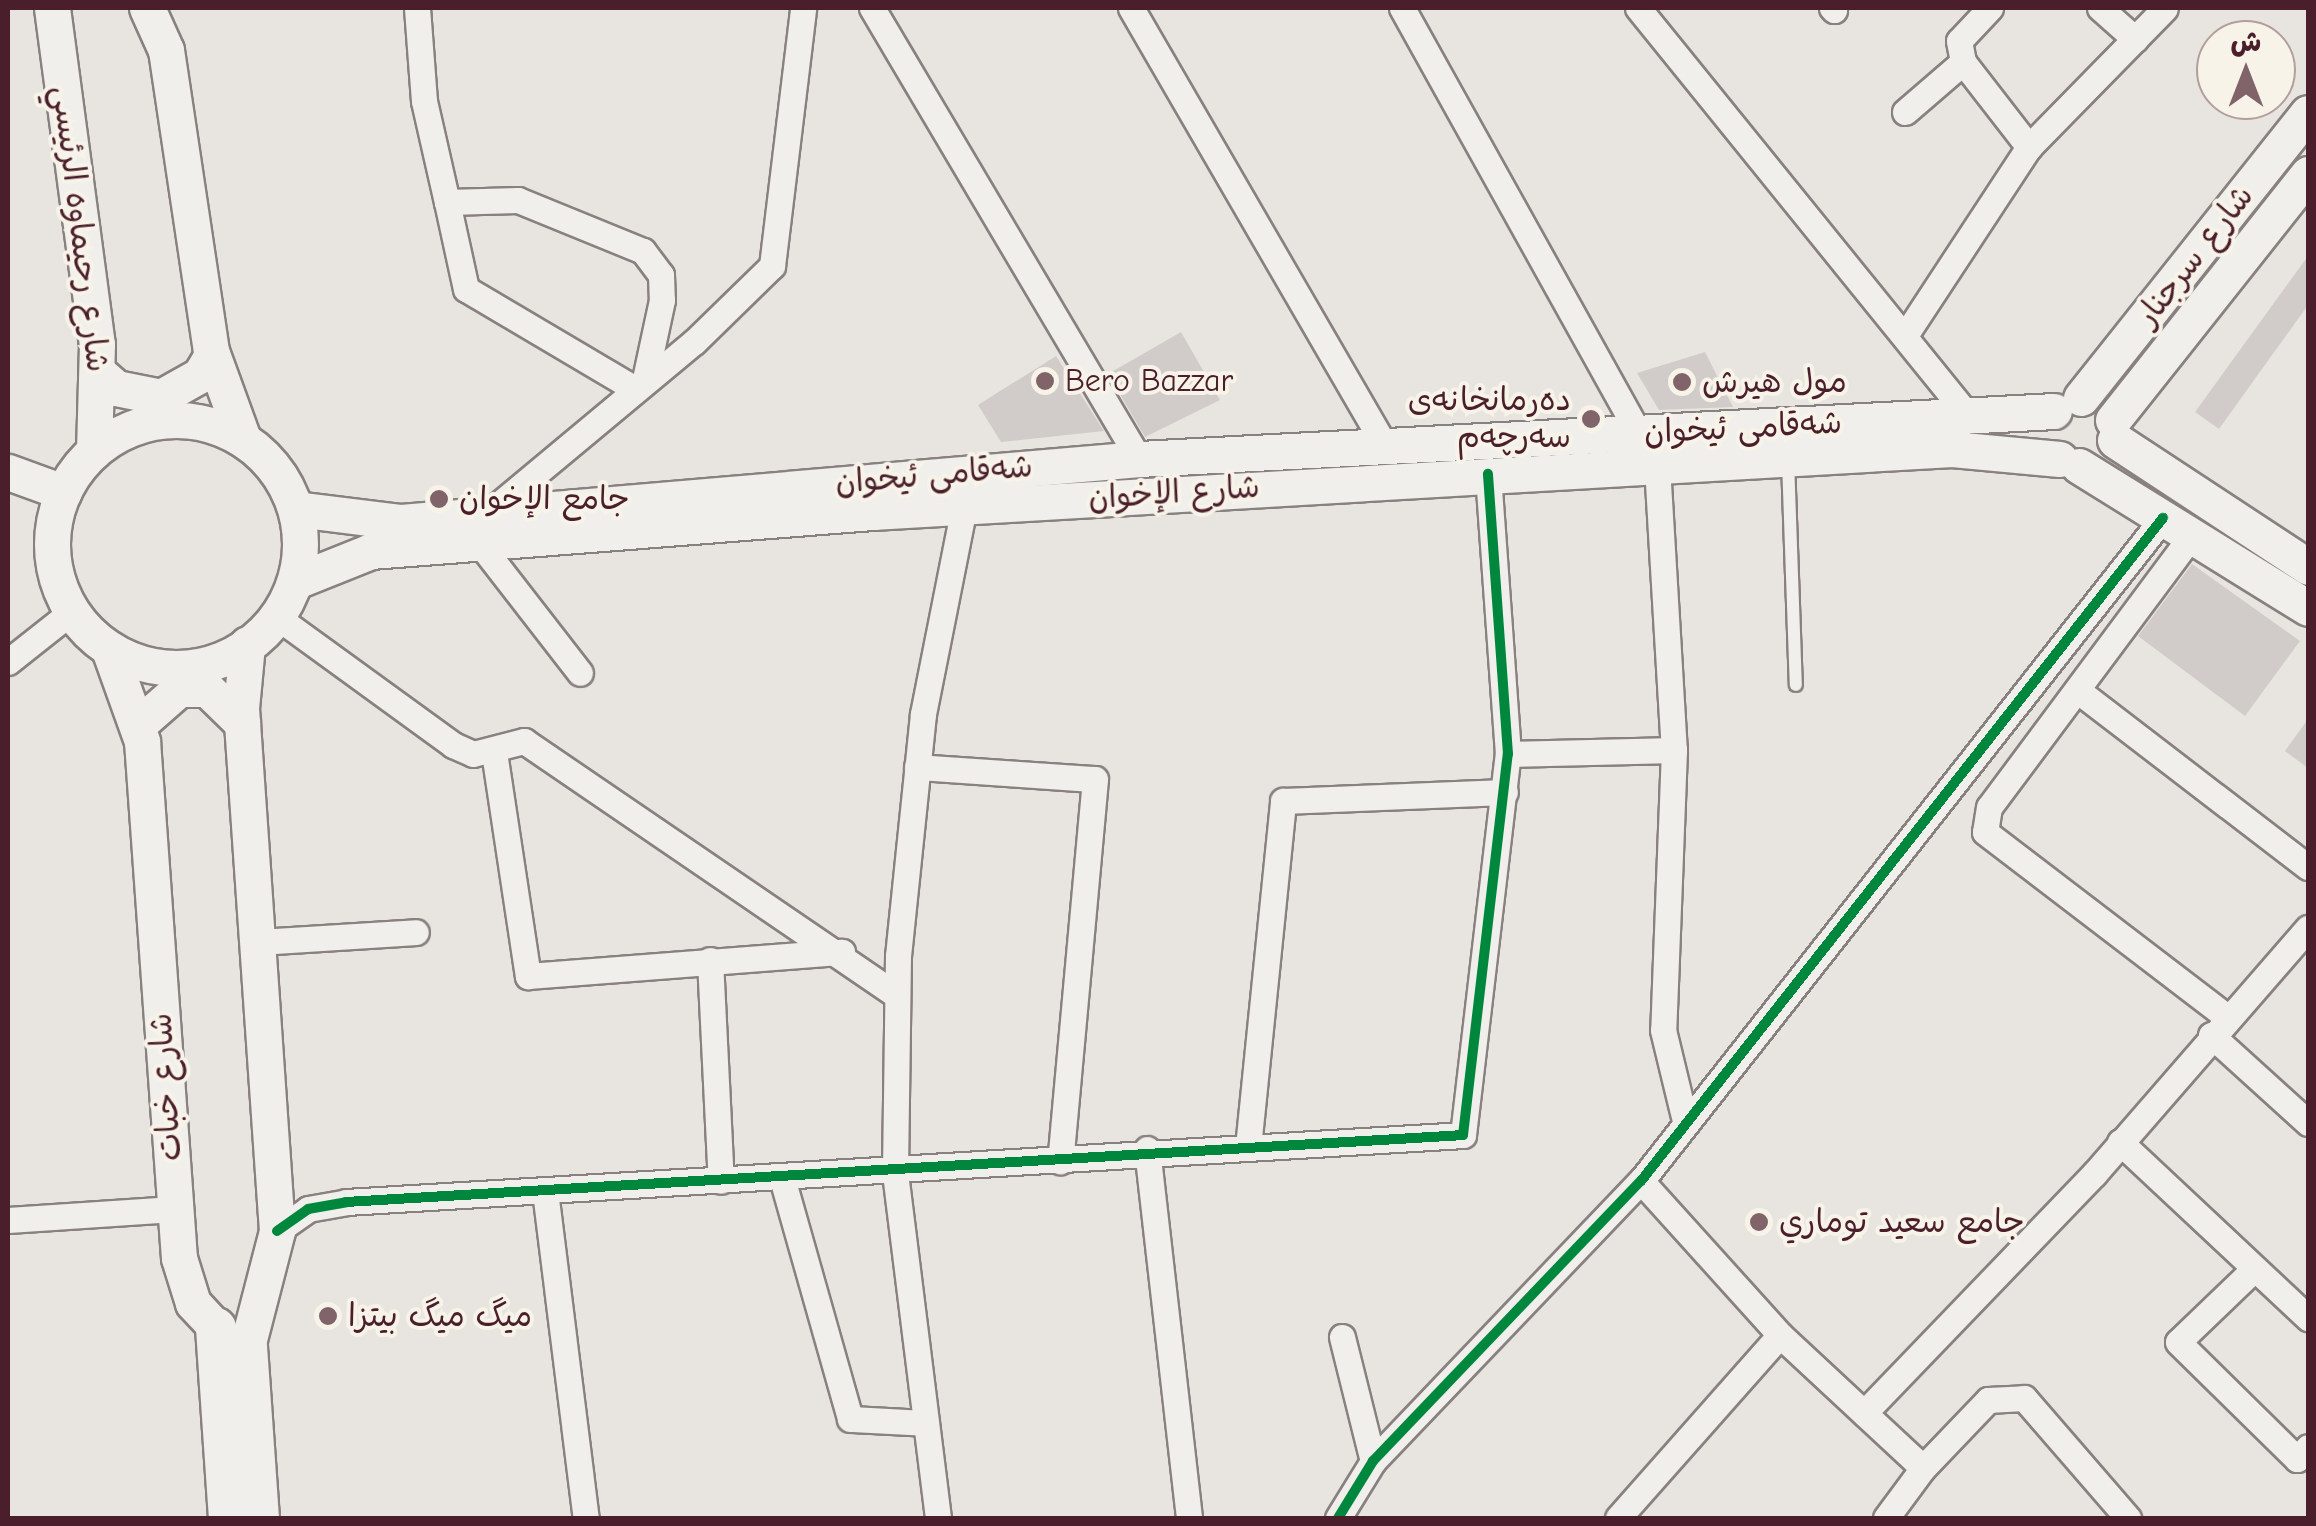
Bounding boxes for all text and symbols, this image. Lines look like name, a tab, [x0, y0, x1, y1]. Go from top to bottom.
north arrow	[2196, 20, 2296, 120]
text: ش	[2231, 26, 2261, 58]
street label: شارع رحيماوه الرئيسي	[43, 84, 117, 374]
street label: شارع سرجنار	[2128, 178, 2262, 334]
place label: Bero Bazzar	[1065, 362, 1233, 400]
place label: مول هيرش	[1702, 363, 1847, 401]
marker: Bero Bazzar	[1034, 370, 1056, 392]
marker: مول هيرش	[1671, 371, 1693, 393]
place label: دەرمانخانەی سەرچەم	[1408, 382, 1571, 457]
street label: شەقامی ئیخوان	[1643, 404, 1843, 452]
marker: دەرمانخانەی سەرچەم	[1580, 408, 1602, 430]
street label: شەقامی ئیخوان	[834, 447, 1034, 503]
street label: شارع الإخوان	[1087, 468, 1261, 518]
place label: جامع الإخوان	[459, 480, 630, 518]
marker: جامع الإخوان	[428, 488, 450, 510]
street label: شارع خبات	[142, 1012, 190, 1162]
place label: جامع سعيد توماري	[1779, 1203, 2025, 1241]
marker: جامع سعيد توماري	[1748, 1211, 1770, 1233]
place label: ميگ ميگ بيتزا	[348, 1297, 532, 1335]
marker: ميگ ميگ بيتزا	[317, 1305, 339, 1327]

